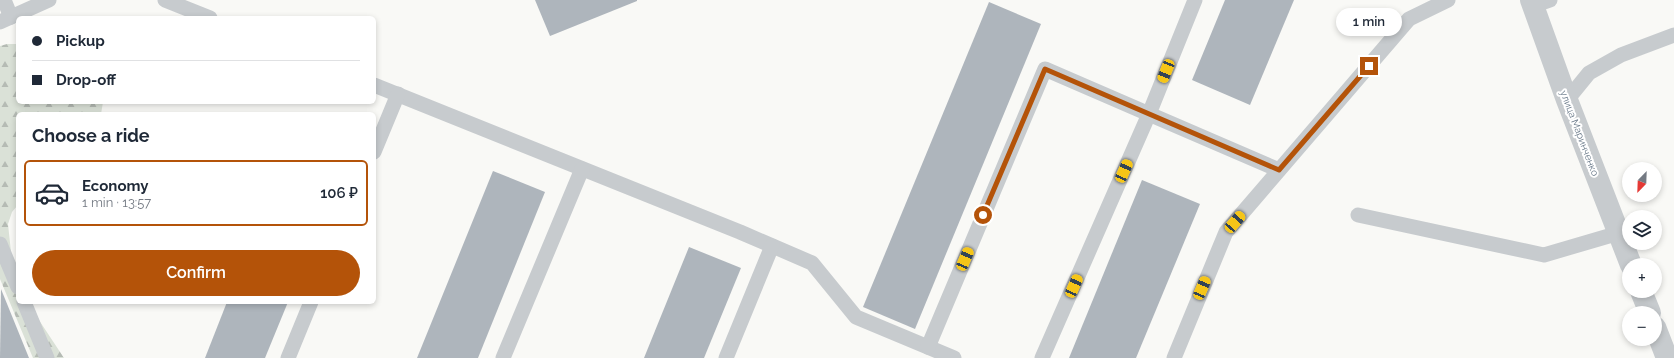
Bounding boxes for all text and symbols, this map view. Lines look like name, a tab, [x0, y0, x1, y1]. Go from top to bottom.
callout: 1 min	[1336, 8, 1402, 36]
text: 1 min	[1353, 14, 1385, 29]
text: Pickup	[56, 32, 105, 50]
route end	[1360, 57, 1378, 75]
car	[1156, 58, 1176, 84]
text: Drop-off	[56, 71, 116, 89]
street label: улица Маринченко	[1558, 89, 1601, 178]
text: Choose a ride	[32, 125, 150, 146]
car	[1114, 158, 1134, 184]
north arrow	[1622, 162, 1662, 202]
map controls	[1622, 162, 1662, 346]
icon: car	[34, 175, 70, 211]
text: Economy	[82, 177, 149, 195]
text: 106 ₽	[320, 184, 358, 202]
text: 1 min · 13:57	[82, 195, 151, 210]
route start	[974, 206, 992, 224]
car	[1223, 209, 1247, 235]
button: layers	[1622, 210, 1662, 250]
car	[955, 246, 975, 272]
button: Confirm	[32, 250, 360, 296]
button: +	[1622, 258, 1662, 298]
car	[1064, 273, 1084, 299]
car	[1192, 275, 1212, 301]
button: −	[1622, 306, 1662, 346]

